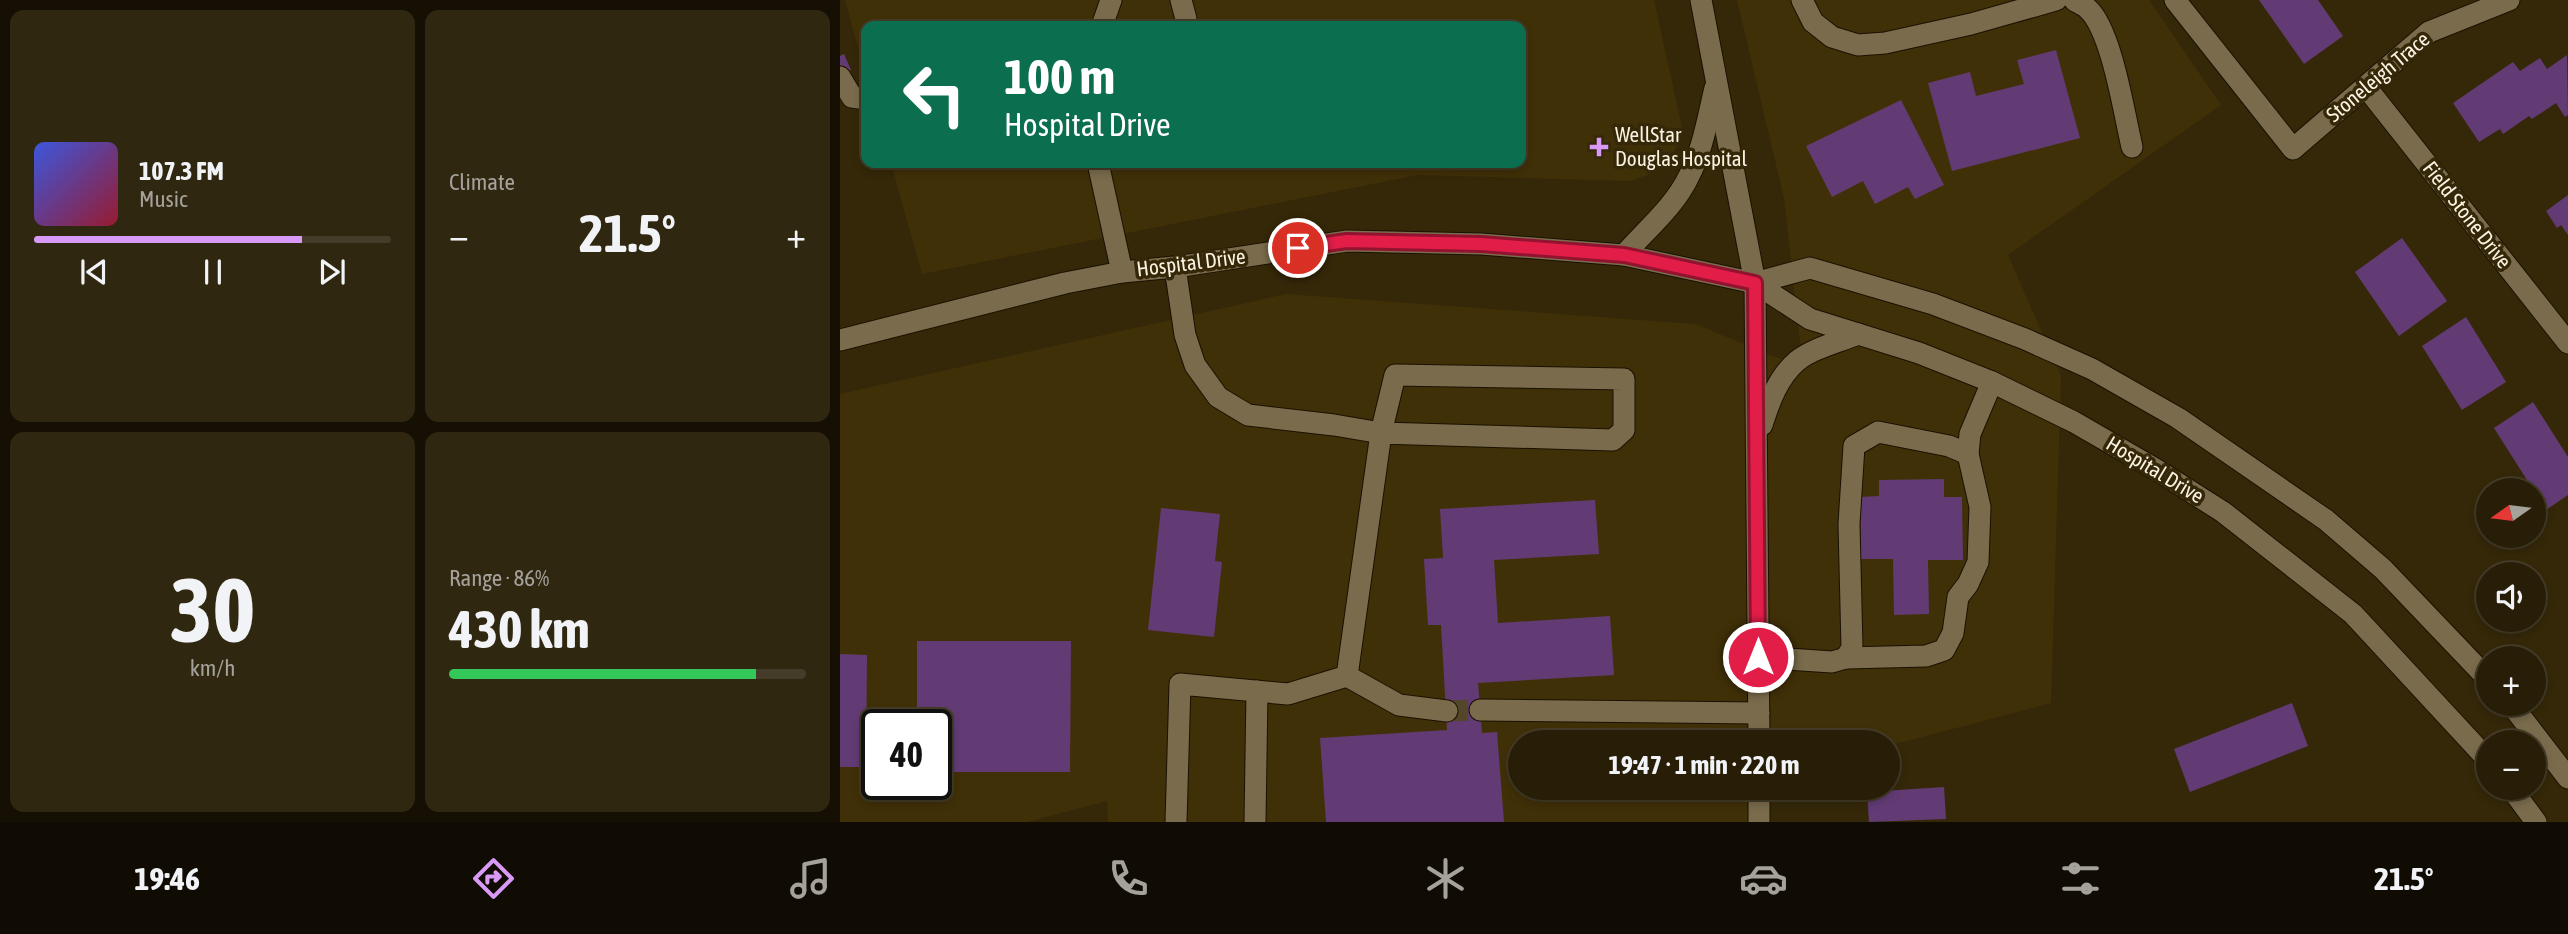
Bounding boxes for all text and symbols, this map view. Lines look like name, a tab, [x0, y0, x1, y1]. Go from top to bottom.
street label: Stoneleigh Trace	[2321, 26, 2434, 126]
text: 100 m	[1004, 48, 1115, 104]
icon: left	[889, 49, 980, 140]
text: Hospital Drive	[1004, 106, 1171, 143]
place label: WellStar Douglas Hospital	[1615, 122, 1748, 170]
marker: WellStar Douglas Hospital	[1589, 137, 1609, 157]
text: 107.3 FM	[139, 156, 224, 186]
street label: Field Stone Drive	[2419, 156, 2517, 273]
text: Climate	[449, 169, 515, 195]
text: Music	[139, 186, 187, 212]
text: 21.5°	[579, 203, 676, 263]
text: −	[449, 213, 469, 256]
text: +	[786, 213, 806, 256]
pin	[1268, 218, 1328, 278]
icon: arrive	[1279, 229, 1317, 267]
street label: Hospital Drive	[1135, 243, 1247, 281]
icon: previous	[75, 253, 113, 291]
icon: pause	[194, 253, 232, 291]
icon: next	[313, 253, 351, 291]
street label: Hospital Drive	[2102, 431, 2209, 508]
north arrow	[2476, 478, 2546, 548]
map controls	[2476, 478, 2546, 800]
text: 30	[170, 557, 255, 661]
button: sound	[2476, 562, 2546, 632]
text: Range · 86%	[449, 565, 549, 591]
text: 430 km	[449, 599, 590, 659]
position arrow	[1721, 620, 1795, 694]
button: +	[2476, 646, 2546, 716]
text: km/h	[190, 655, 235, 681]
speed limit sign: 40	[861, 709, 952, 800]
button: −	[2476, 730, 2546, 800]
text: 19:47 · 1 min · 220 m	[1609, 750, 1799, 780]
icon: directions	[469, 854, 518, 903]
icon: music	[786, 854, 835, 903]
icon: phone	[1104, 854, 1153, 903]
icon: climate	[1421, 854, 1470, 903]
icon: car	[1739, 854, 1788, 903]
icon: filters	[2056, 854, 2105, 903]
text: 19:46	[134, 860, 200, 897]
text: 21.5°	[2374, 860, 2434, 897]

